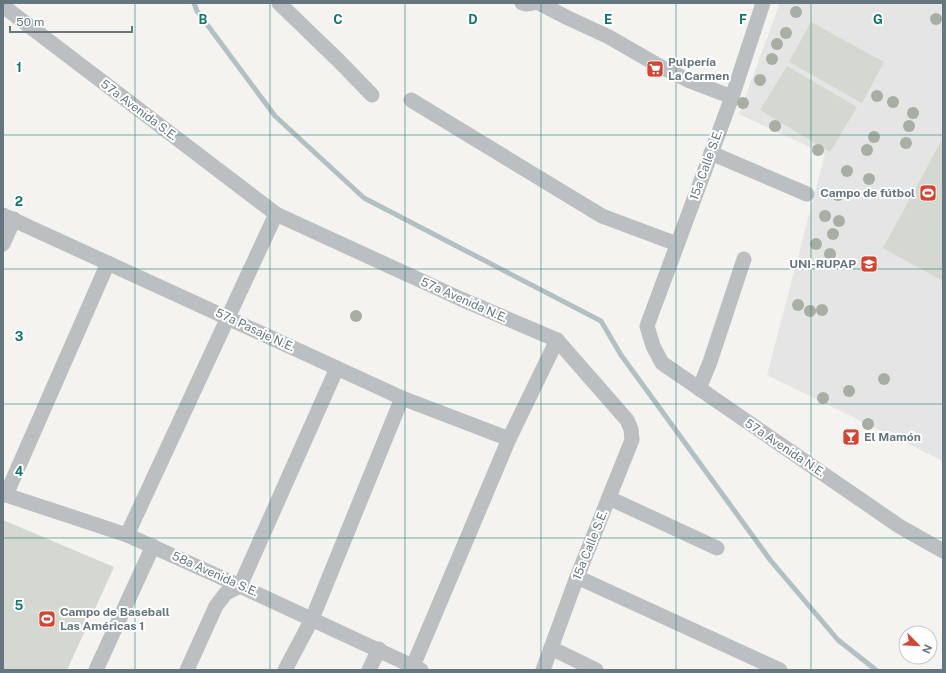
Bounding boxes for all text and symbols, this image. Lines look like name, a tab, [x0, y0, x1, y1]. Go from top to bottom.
scale bar	[10, 8, 132, 34]
text: B	[199, 12, 208, 27]
text: C	[333, 12, 343, 27]
text: D	[468, 12, 478, 27]
text: E	[604, 12, 612, 27]
text: F	[739, 12, 747, 27]
text: G	[873, 12, 883, 27]
text: 50 m	[16, 15, 44, 29]
place label: Pulpería La Carmen	[668, 55, 729, 83]
supermarket icon: Pulpería La Carmen	[645, 59, 665, 79]
text: 1	[16, 60, 22, 75]
street label: 57a Avenida S.E.	[98, 77, 180, 143]
street label: 15a Calle S.E.	[687, 128, 725, 202]
sports icon: Campo de fútbol	[918, 183, 938, 203]
place label: Campo de fútbol	[820, 186, 915, 200]
text: 2	[15, 194, 23, 209]
school or university icon: UNI-RUPAP	[859, 254, 879, 274]
place label: UNI-RUPAP	[789, 257, 856, 271]
street label: 57a Avenida N.E.	[419, 275, 509, 325]
street label: 57a Pasaje N.E.	[213, 306, 297, 354]
text: 3	[15, 329, 24, 344]
street label: 57a Avenida N.E.	[742, 416, 828, 480]
bar icon: El Mamón	[841, 427, 861, 447]
place label: El Mamón	[864, 430, 921, 444]
text: 4	[15, 464, 24, 479]
street label: 15a Calle S.E.	[570, 508, 610, 582]
street label: 58a Avenida S.E.	[170, 549, 260, 599]
text: 5	[15, 598, 24, 613]
place label: Campo de Baseball Las Américas 1	[60, 605, 170, 633]
sports icon: Campo de Baseball Las Américas 1	[37, 609, 57, 629]
north arrow	[898, 625, 938, 665]
text: N	[920, 643, 934, 655]

